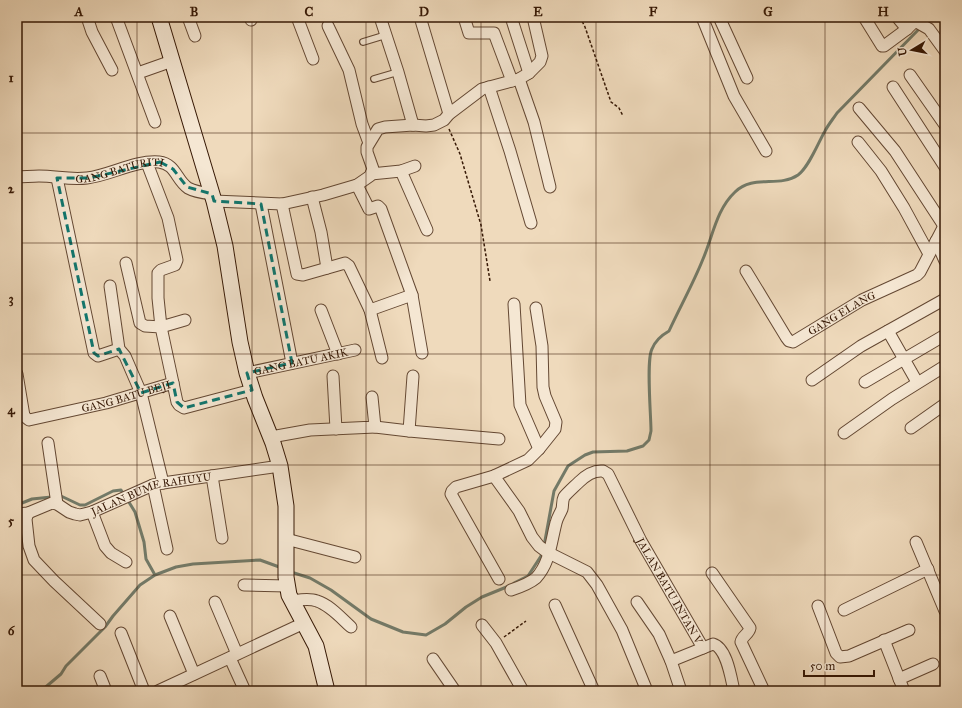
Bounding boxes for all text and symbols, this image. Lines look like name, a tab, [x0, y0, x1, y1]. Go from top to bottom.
text: A	[74, 4, 84, 20]
text: B	[190, 4, 199, 20]
text: C	[305, 4, 314, 20]
text: D	[419, 4, 429, 20]
text: E	[533, 4, 543, 20]
text: F	[649, 4, 658, 20]
text: G	[763, 4, 773, 20]
text: H	[877, 4, 889, 20]
north arrow	[892, 30, 932, 70]
text: U	[895, 46, 910, 57]
text: 1	[8, 70, 14, 86]
street label: GANG BATURITI	[75, 155, 166, 185]
text: 2	[8, 181, 15, 197]
street label: GANG ELANG	[806, 288, 877, 338]
text: 3	[8, 291, 14, 307]
street label: GANG BATU AKIK	[253, 345, 350, 378]
street label: GANG BATU BEJI	[80, 377, 173, 415]
text: 4	[7, 402, 15, 418]
street label: JALAN BUME RAHUYU	[88, 470, 213, 519]
text: 5	[8, 513, 15, 529]
street label: JALAN BATU INTAN V	[633, 535, 706, 647]
text: 6	[8, 623, 16, 639]
scale bar	[804, 652, 874, 678]
text: 50 m	[810, 659, 835, 673]

